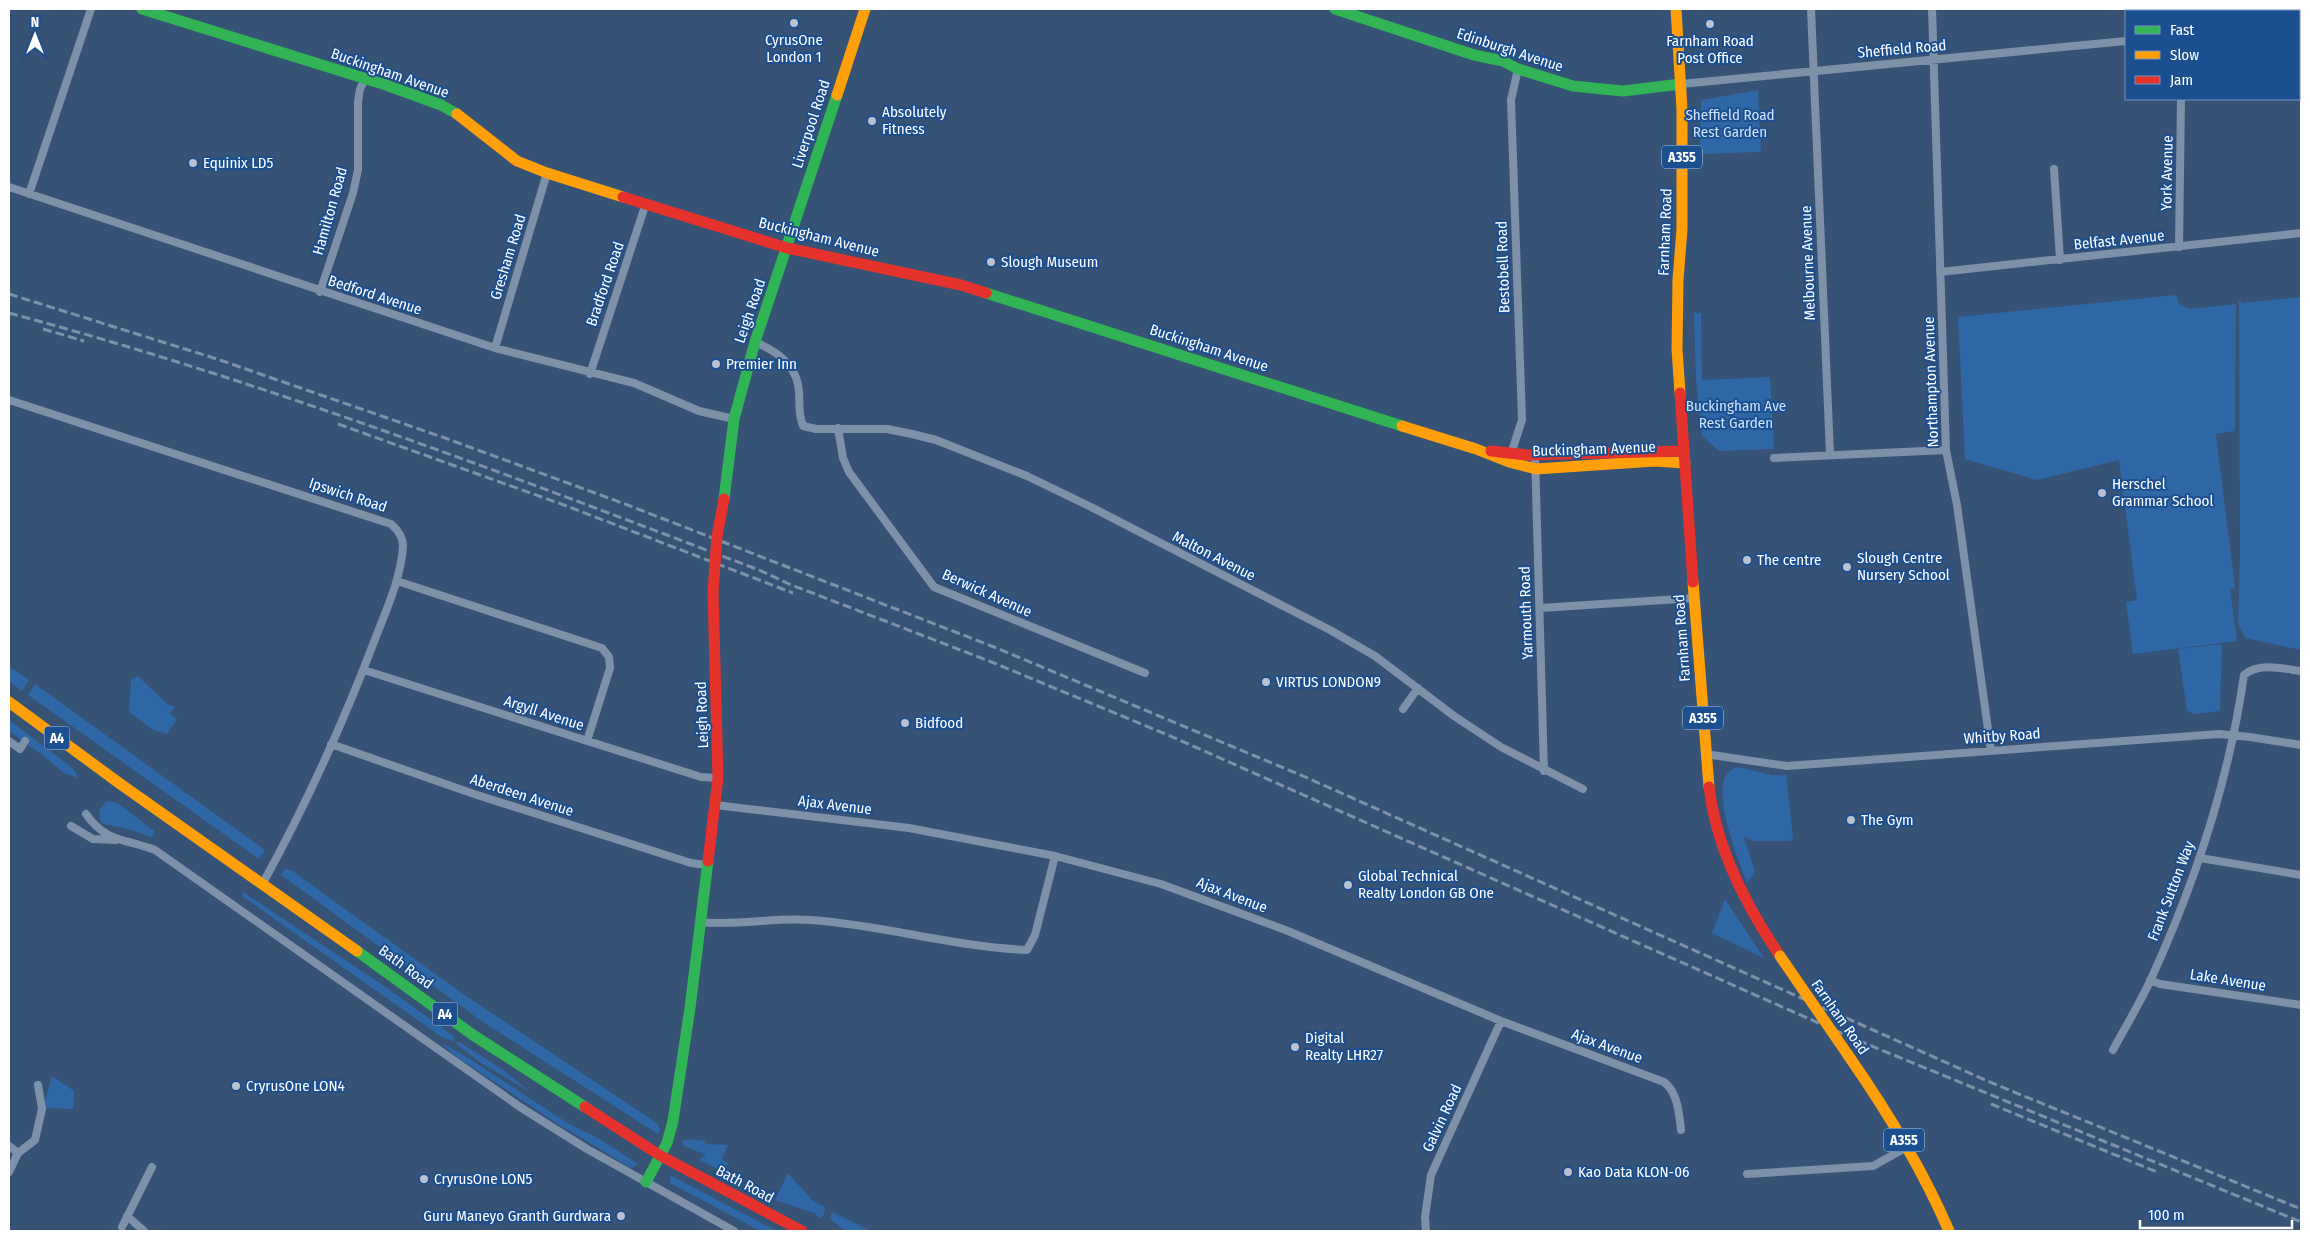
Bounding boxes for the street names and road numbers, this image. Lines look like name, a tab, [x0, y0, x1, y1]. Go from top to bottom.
street label: Edinburgh Avenue	[1454, 24, 1566, 76]
street label: Sheffield Road	[1857, 36, 1947, 62]
street label: Buckingham Avenue	[329, 44, 451, 102]
street label: Liverpool Road	[788, 77, 834, 171]
street label: York Avenue	[2157, 135, 2177, 211]
road number: A355	[1662, 146, 1702, 168]
street label: Hamilton Road	[309, 165, 351, 257]
street label: Farnham Road	[1654, 188, 1676, 276]
street label: Melbourne Avenue	[1797, 205, 1819, 321]
street label: Gresham Road	[486, 212, 530, 302]
street label: Buckingham Avenue	[757, 213, 881, 261]
street label: Bestobell Road	[1492, 220, 1514, 314]
street label: Belfast Avenue	[2073, 226, 2165, 254]
street label: Bradford Road	[582, 239, 628, 329]
street label: Bedford Avenue	[326, 271, 424, 319]
street label: Leigh Road	[731, 276, 769, 346]
street label: Northampton Avenue	[1920, 316, 1942, 448]
street label: Buckingham Avenue	[1147, 320, 1271, 376]
street label: Buckingham Avenue	[1532, 438, 1656, 460]
street label: Ipswich Road	[307, 474, 389, 516]
street label: Malton Avenue	[1169, 527, 1259, 585]
street label: Berwick Avenue	[939, 565, 1035, 621]
street label: Yarmouth Road	[1515, 566, 1537, 660]
street label: Farnham Road	[1670, 594, 1694, 682]
street label: Leigh Road	[692, 681, 712, 749]
street label: Argyll Avenue	[502, 692, 586, 734]
road number: A355	[1683, 706, 1723, 730]
street label: Whitby Road	[1963, 724, 2041, 748]
road number: A4	[44, 726, 70, 750]
street label: Aberdeen Avenue	[468, 770, 576, 820]
street label: Ajax Avenue	[797, 792, 873, 818]
street label: Frank Sutton Way	[2144, 838, 2198, 943]
street label: Ajax Avenue	[1194, 873, 1270, 917]
street label: Bath Road	[375, 941, 437, 993]
street label: Lake Avenue	[2189, 965, 2267, 995]
street label: Farnham Road	[1808, 976, 1872, 1058]
road number: A4	[432, 1002, 458, 1026]
street label: Ajax Avenue	[1569, 1025, 1645, 1067]
street label: Galvin Road	[1419, 1081, 1465, 1155]
road number: A355	[1884, 1128, 1924, 1152]
street label: Bath Road	[713, 1161, 777, 1207]

